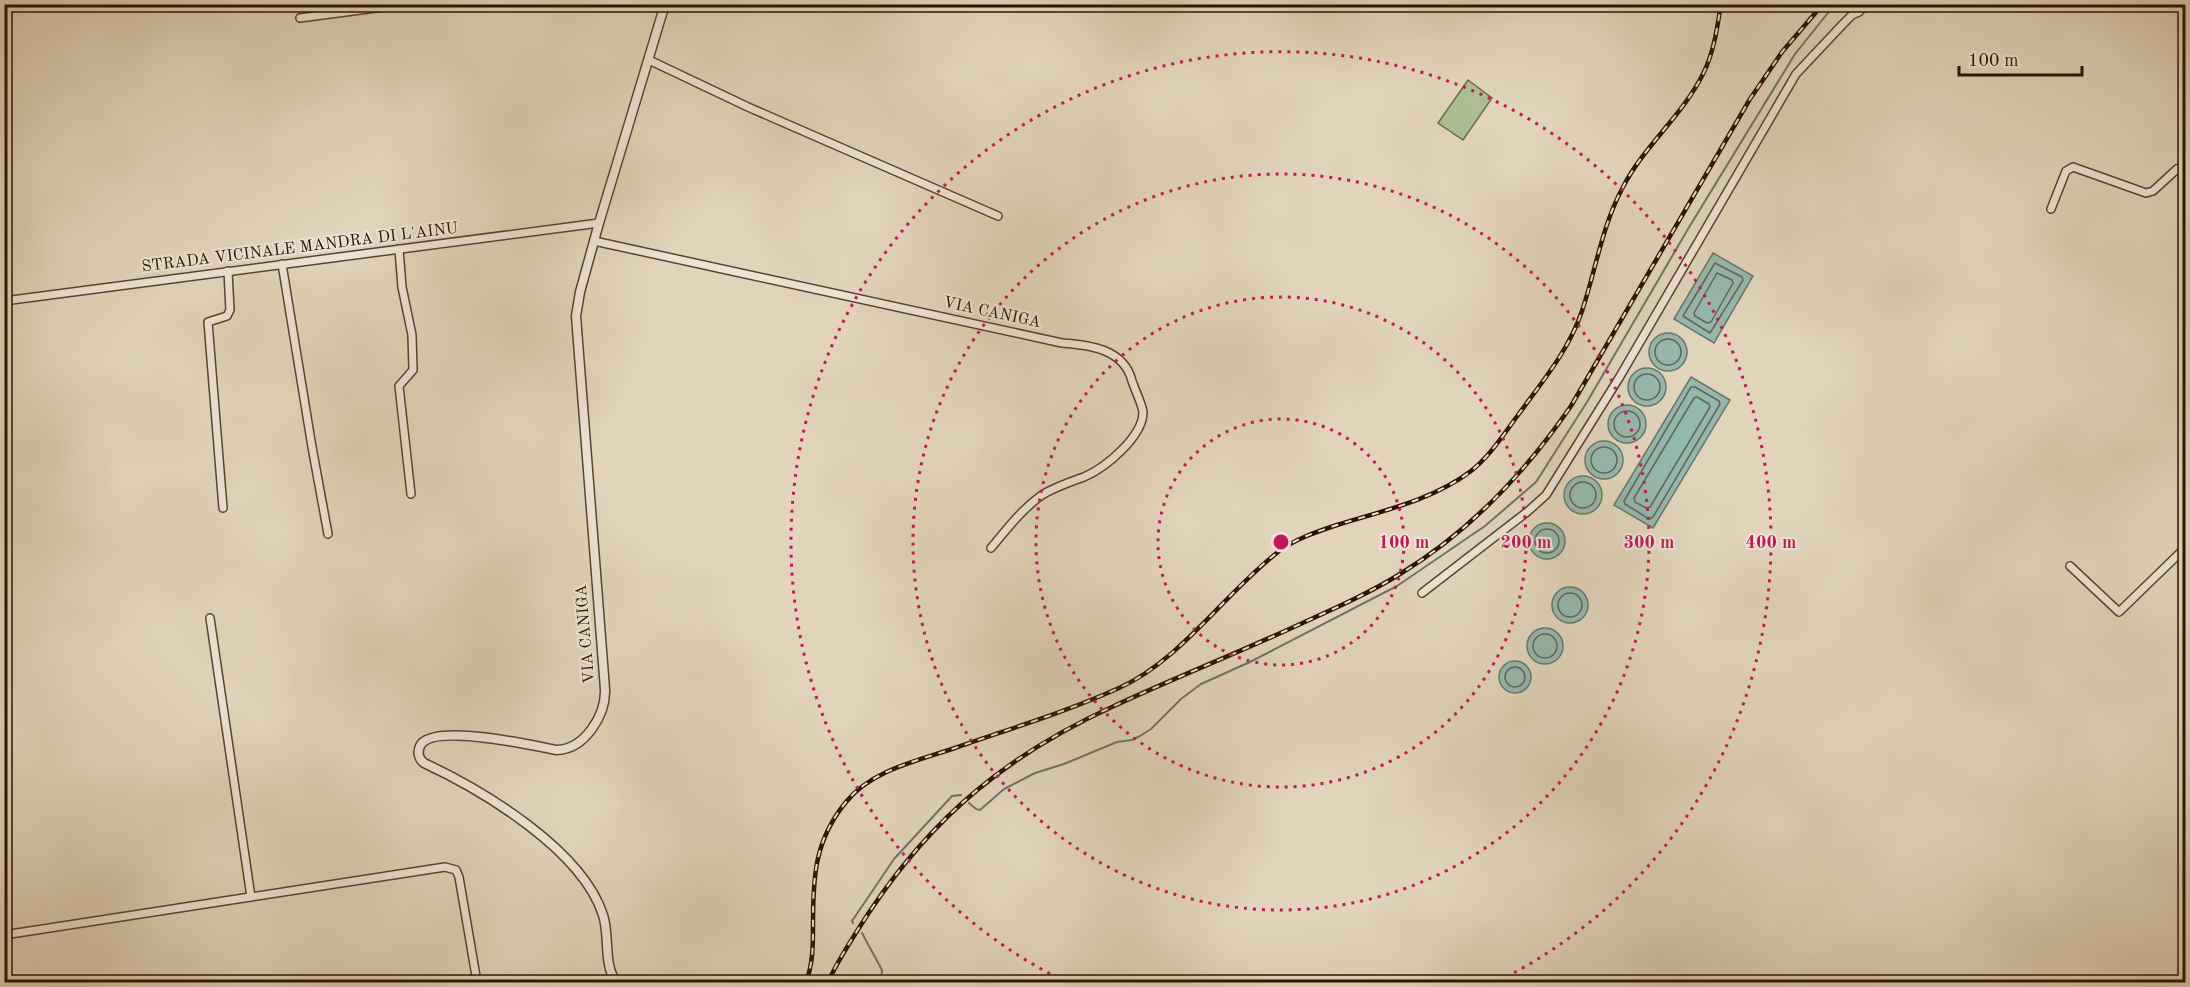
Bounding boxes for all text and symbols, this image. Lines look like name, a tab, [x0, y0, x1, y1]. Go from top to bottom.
scale bar	[1959, 39, 2082, 77]
text: 100 m	[1968, 52, 2019, 70]
street label: STRADA VICINALE MANDRA DI L'AINU	[141, 221, 460, 275]
street label: VIA CANIGA	[942, 295, 1042, 331]
centre of rings	[1271, 532, 1291, 552]
text: 100 m	[1379, 534, 1429, 552]
text: 200 m	[1501, 534, 1551, 552]
text: 300 m	[1624, 534, 1674, 552]
text: 400 m	[1746, 534, 1796, 552]
street label: VIA CANIGA	[574, 584, 598, 684]

